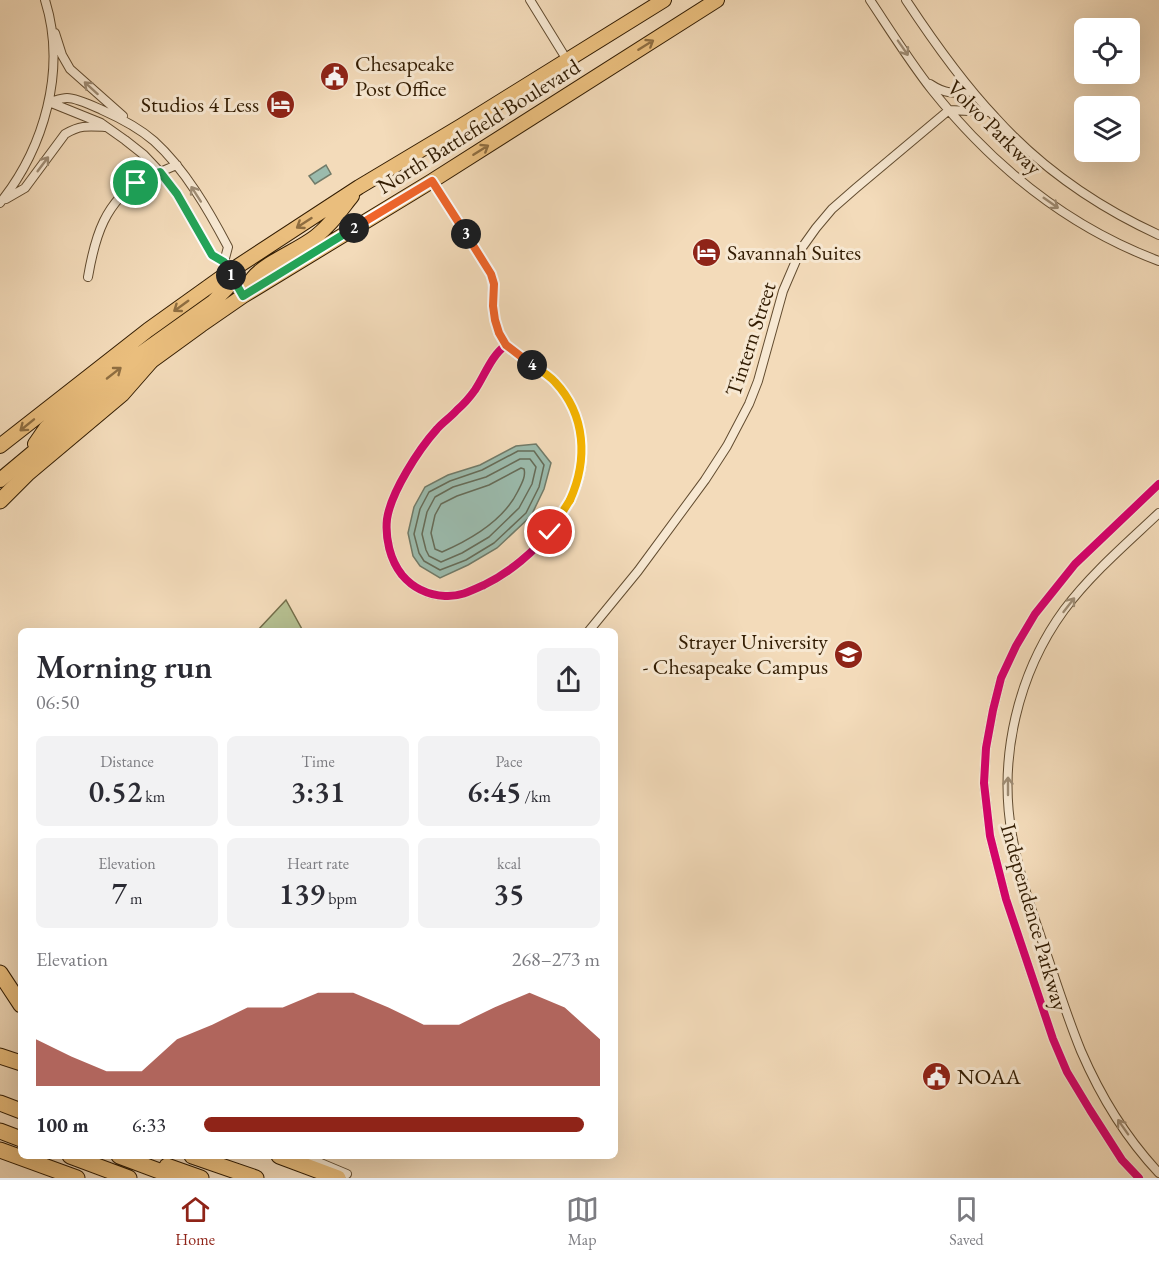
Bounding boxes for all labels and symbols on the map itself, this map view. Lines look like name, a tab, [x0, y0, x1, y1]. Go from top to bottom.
one-way arrow	[637, 39, 654, 51]
one-way arrow	[897, 40, 909, 56]
place label: Chesapeake Post Office	[355, 49, 455, 103]
street label: North Battlefield Boulevard	[371, 52, 586, 201]
public building icon: Chesapeake Post Office	[318, 60, 350, 92]
street label: Volvo Parkway	[941, 74, 1049, 181]
one-way arrow	[84, 81, 99, 95]
hotel icon: Studios 4 Less	[264, 88, 296, 120]
place label: Studios 4 Less	[141, 90, 259, 119]
one-way arrow	[472, 143, 489, 155]
one-way arrow	[37, 157, 49, 173]
pin	[110, 157, 161, 208]
one-way arrow	[189, 185, 202, 202]
one-way arrow	[1042, 197, 1059, 209]
pin: 2	[339, 213, 369, 243]
one-way arrow	[296, 217, 313, 229]
pin: 3	[451, 219, 481, 249]
hotel icon: Savannah Suites	[690, 236, 722, 268]
place label: Savannah Suites	[727, 238, 861, 267]
pin: 1	[216, 260, 246, 290]
street label: Tintern Street	[718, 278, 783, 400]
one-way arrow	[174, 299, 190, 312]
pin: 4	[517, 350, 547, 380]
one-way arrow	[106, 367, 122, 380]
one-way arrow	[19, 418, 35, 431]
pin	[524, 506, 575, 557]
one-way arrow	[1062, 597, 1075, 613]
place label: Strayer University - Chesapeake Campus	[642, 627, 828, 681]
school or university icon: Strayer University - Chesapeake Campus	[833, 638, 865, 670]
one-way arrow	[1002, 777, 1014, 797]
street label: Independence Parkway	[994, 820, 1075, 1015]
public building icon: NOAA	[920, 1060, 952, 1092]
place label: NOAA	[957, 1062, 1022, 1091]
one-way arrow	[1117, 1119, 1129, 1135]

